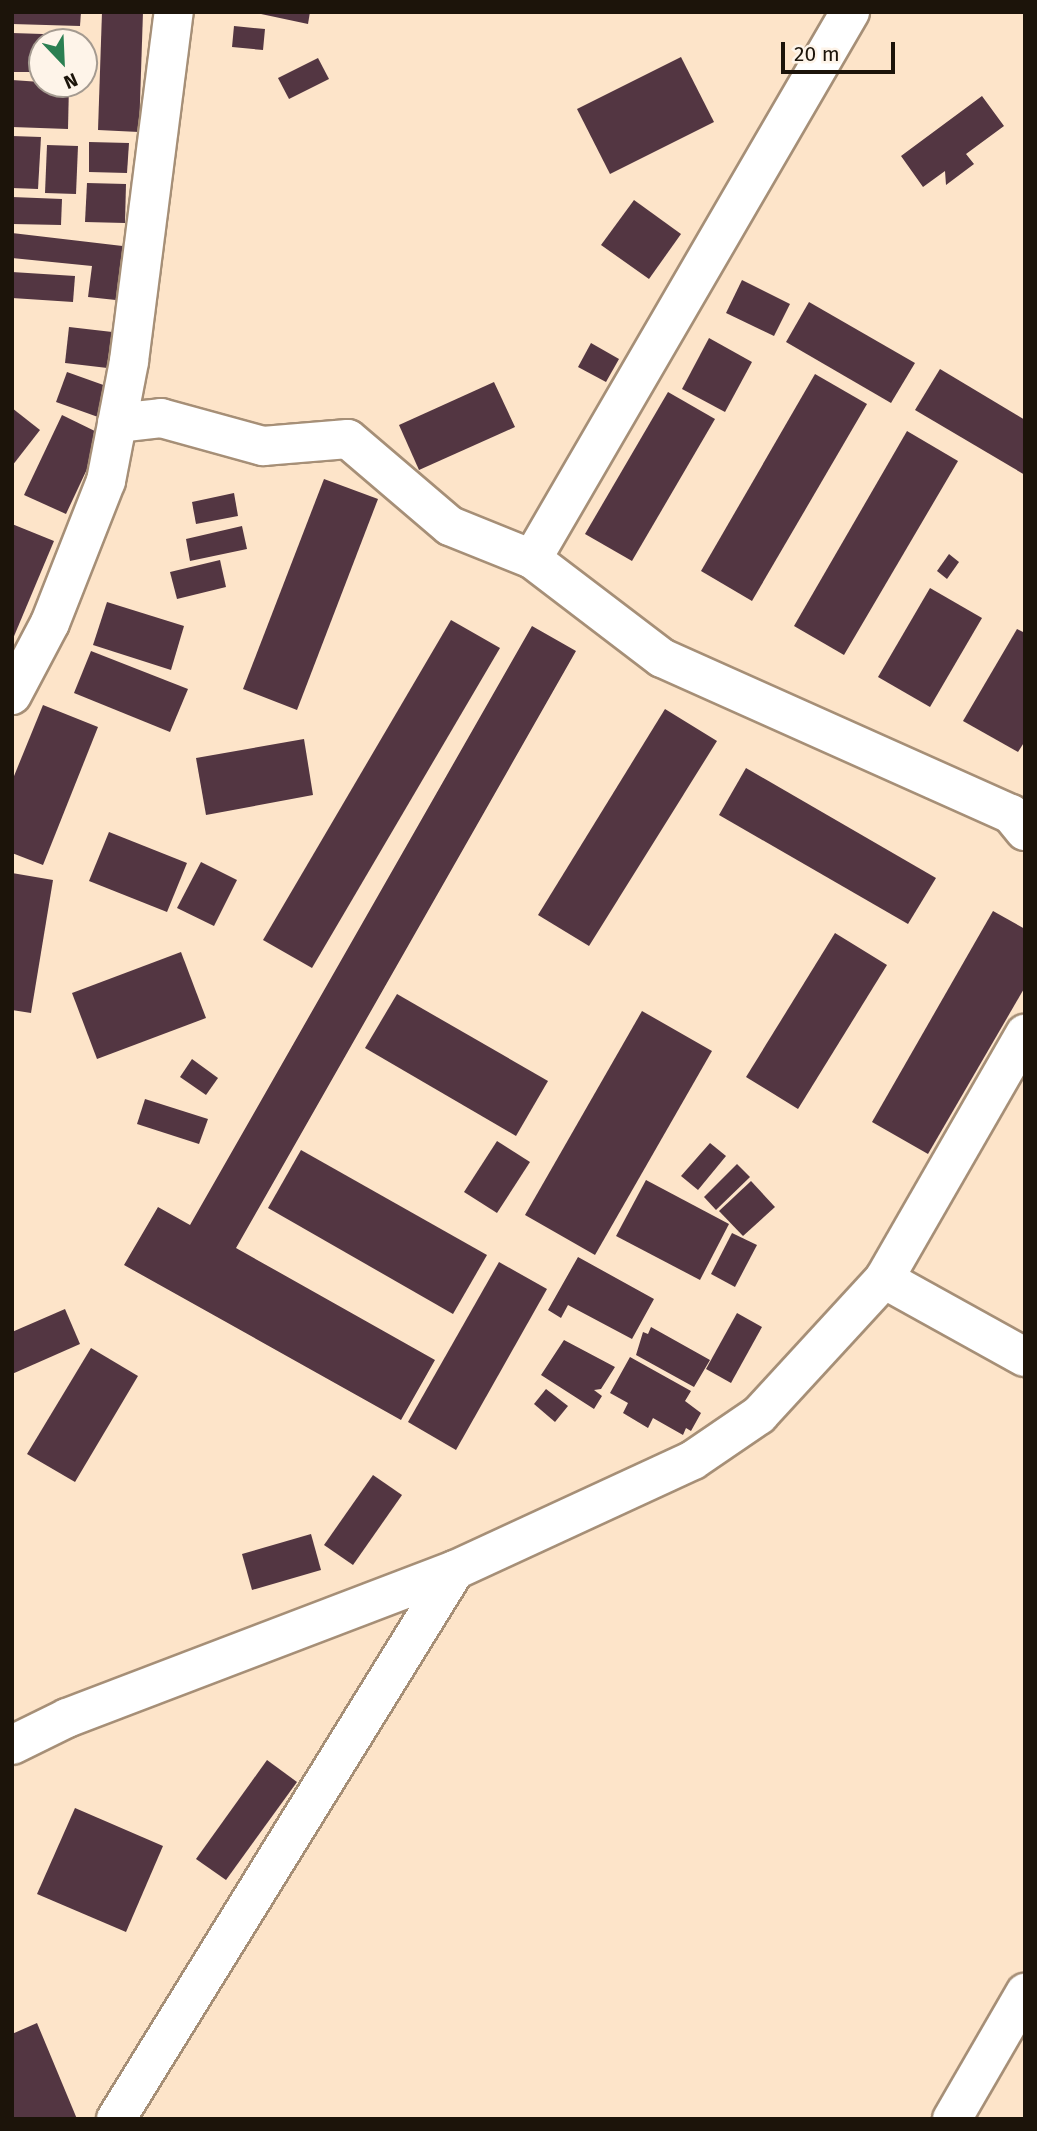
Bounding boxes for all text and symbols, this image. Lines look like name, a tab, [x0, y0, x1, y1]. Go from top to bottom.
north arrow	[28, 28, 98, 98]
scale bar	[785, 28, 899, 72]
text: 20 m	[794, 41, 840, 67]
text: N	[60, 68, 81, 94]

